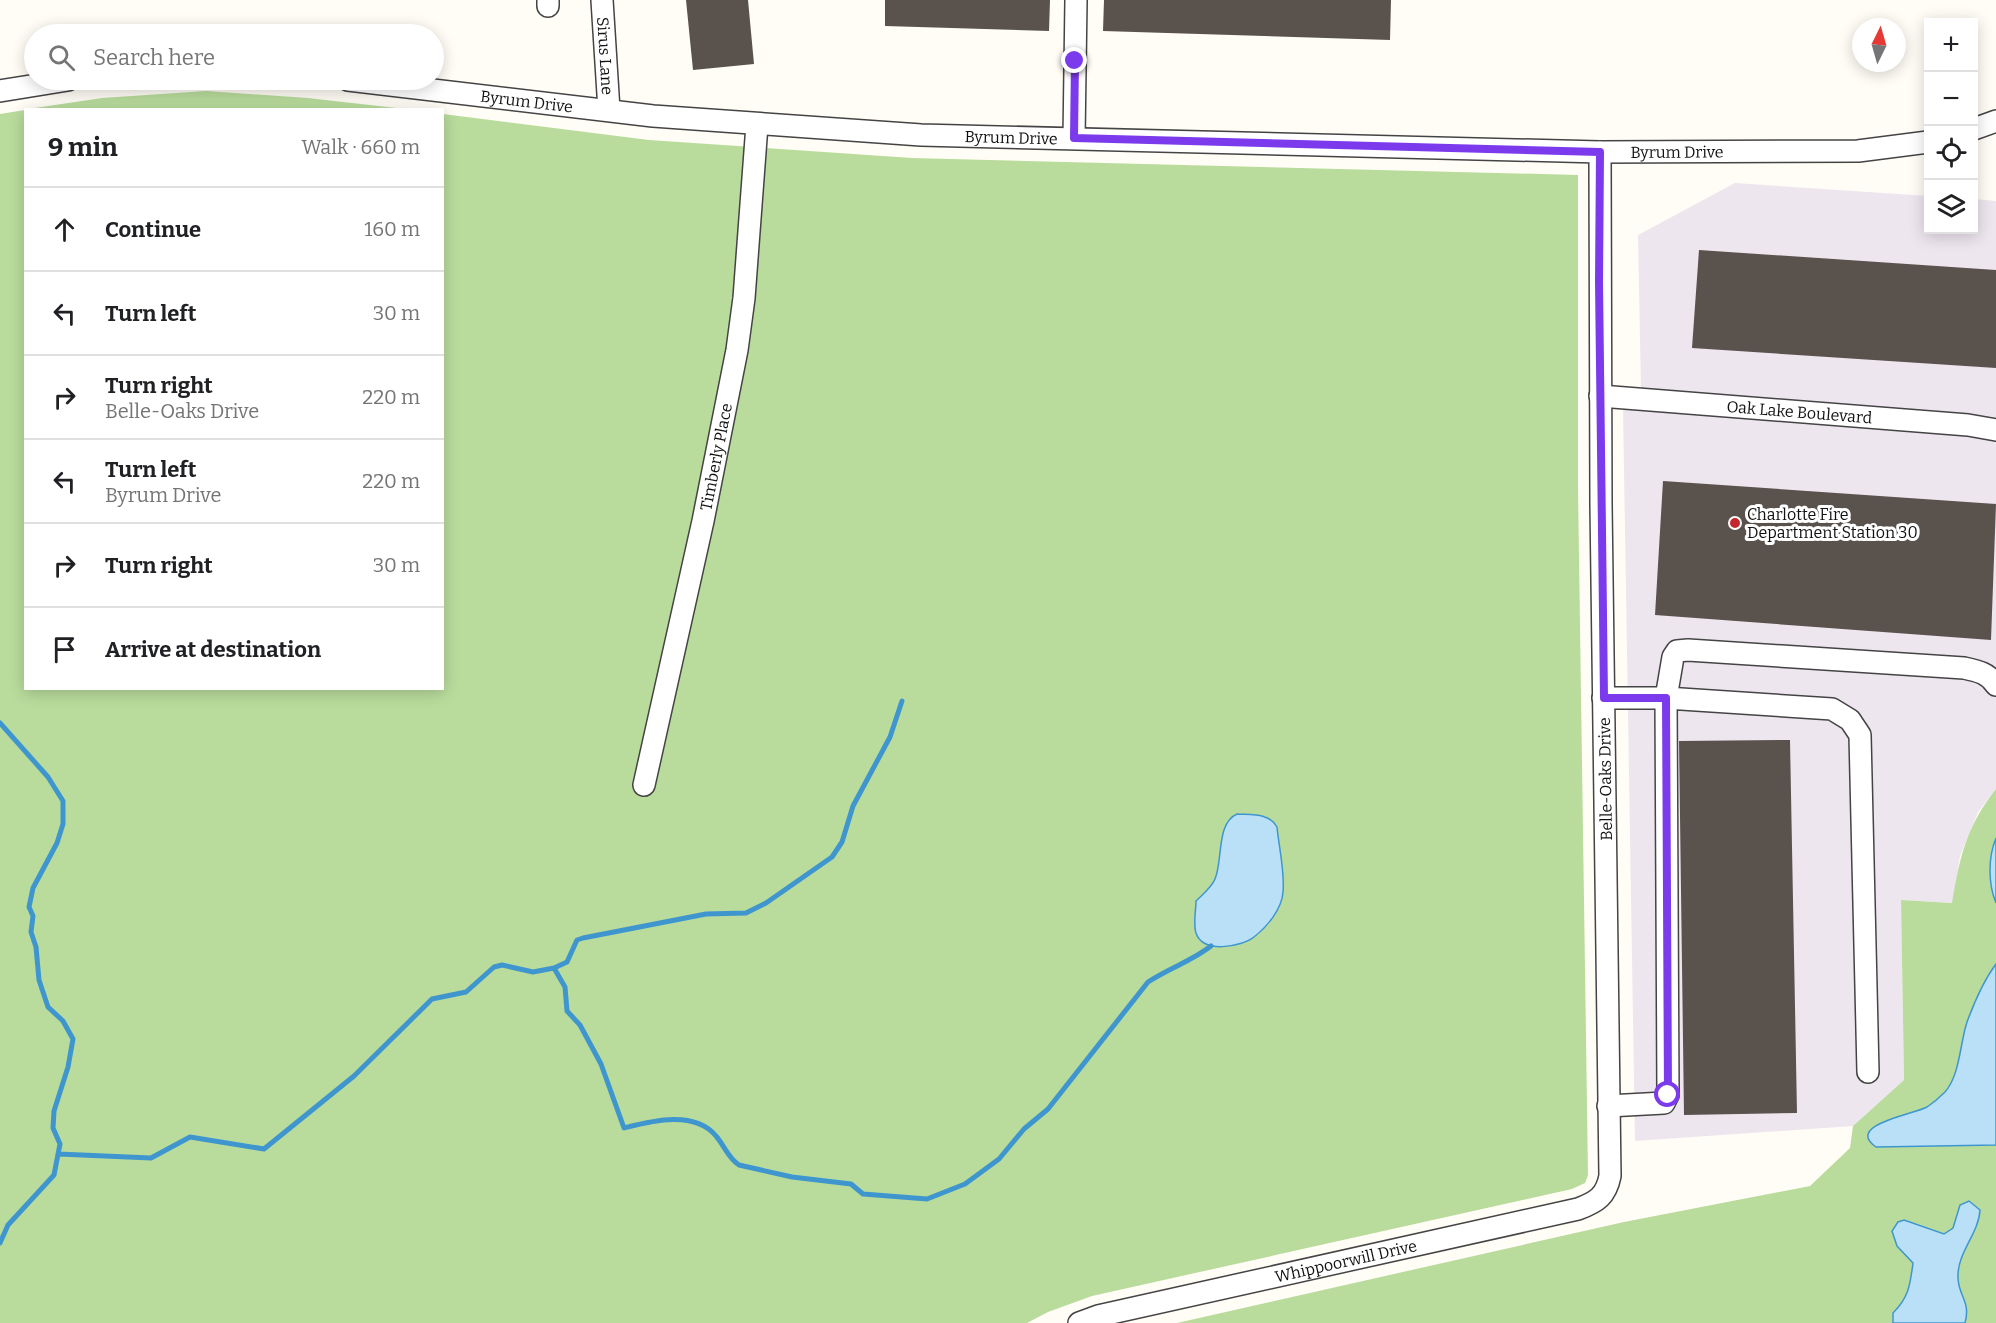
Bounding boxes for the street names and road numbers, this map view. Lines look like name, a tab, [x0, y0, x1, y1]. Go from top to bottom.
street label: Sirus Lane	[593, 16, 617, 95]
street label: Byrum Drive	[479, 87, 574, 116]
street label: Byrum Drive	[964, 127, 1058, 148]
street label: Byrum Drive	[1630, 143, 1724, 162]
street label: Oak Lake Boulevard	[1726, 397, 1873, 427]
street label: Timberly Place	[696, 402, 736, 512]
street label: Belle-Oaks Drive	[1595, 717, 1616, 841]
street label: Whippoorwill Drive	[1273, 1236, 1419, 1286]

